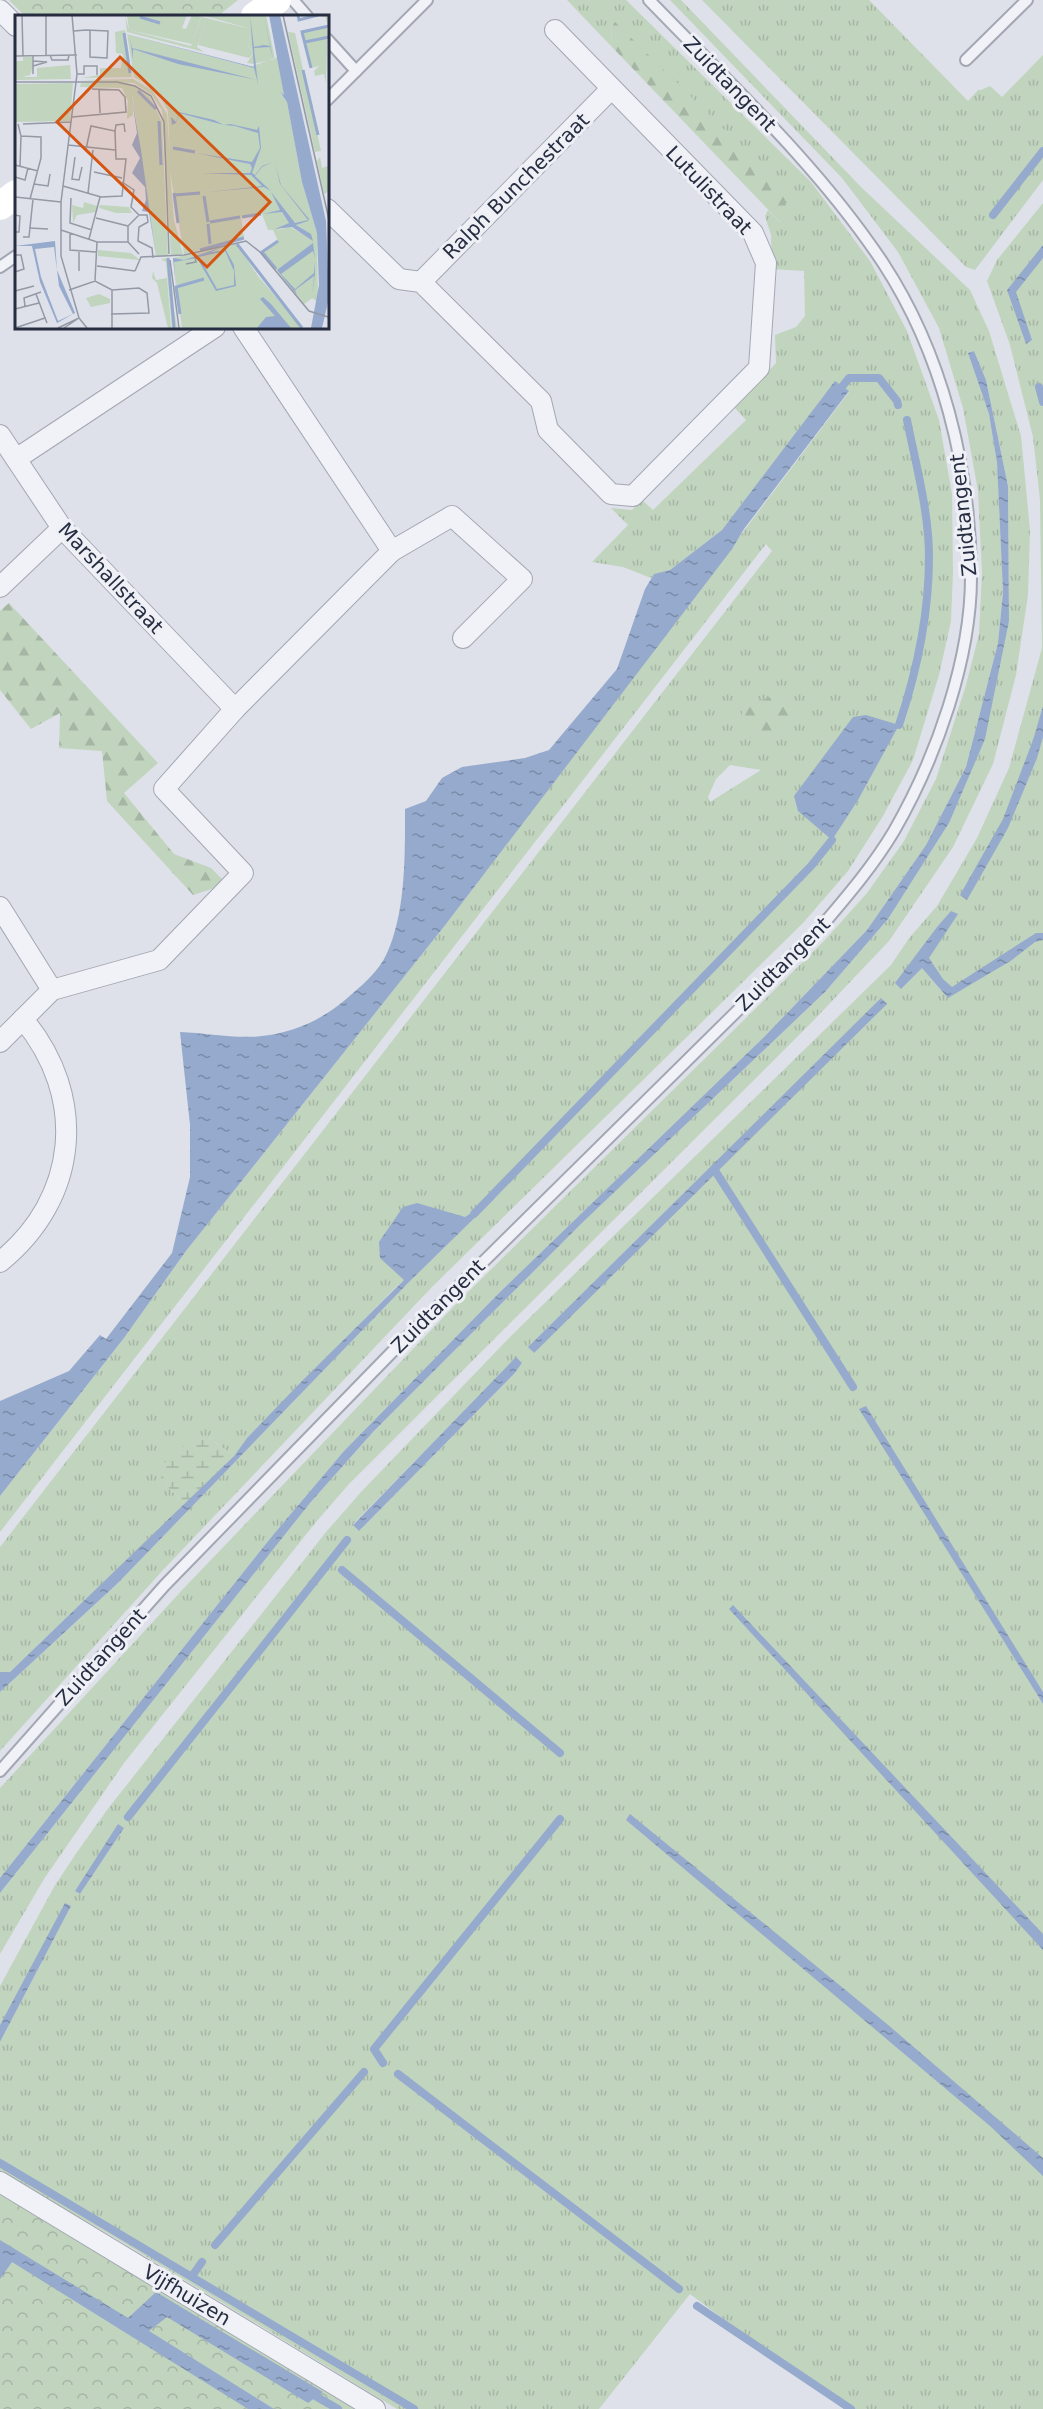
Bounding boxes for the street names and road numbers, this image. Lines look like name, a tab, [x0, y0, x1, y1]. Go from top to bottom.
street label: Zuidtangent	[679, 31, 781, 137]
street label: Ralph Bunchestraat	[438, 108, 594, 264]
street label: Lutulistraat	[661, 141, 757, 239]
street label: Zuidtangent	[945, 452, 981, 577]
street label: Marshallstraat	[53, 518, 169, 639]
street label: Zuidtangent	[731, 912, 835, 1016]
street label: Zuidtangent	[386, 1254, 490, 1358]
street label: Zuidtangent	[51, 1603, 151, 1711]
street label: Vijfhuizen	[139, 2260, 235, 2330]

